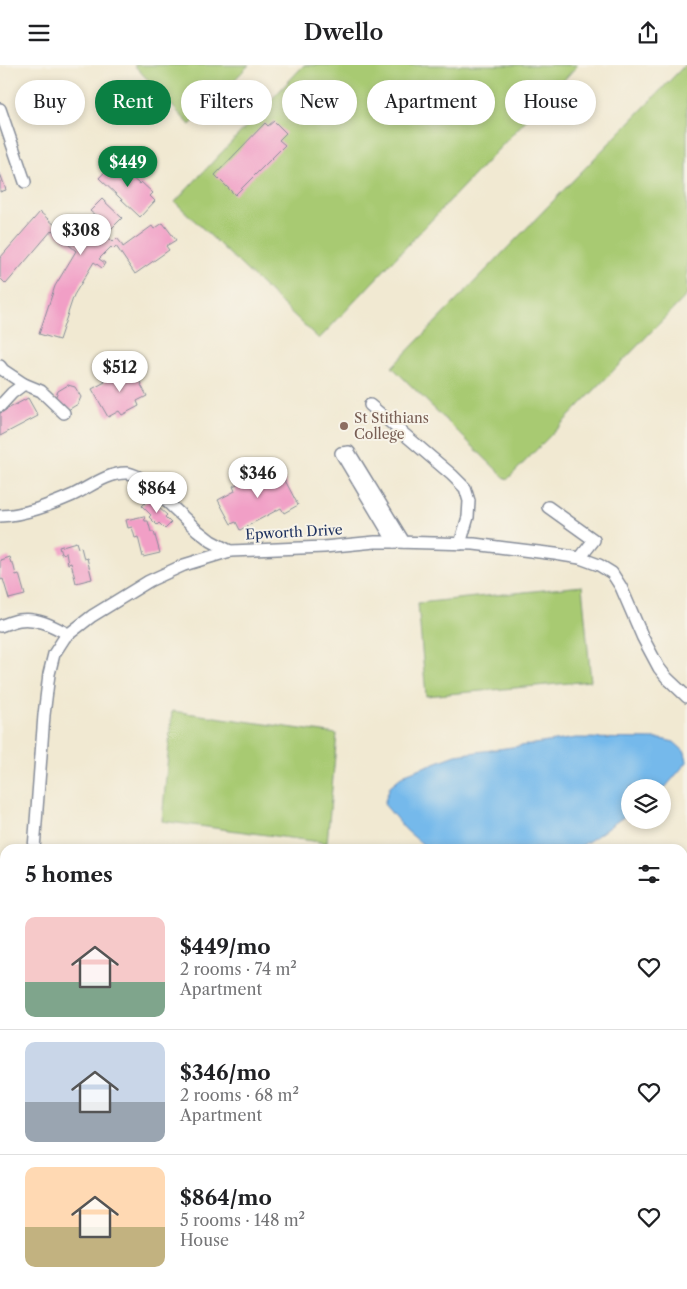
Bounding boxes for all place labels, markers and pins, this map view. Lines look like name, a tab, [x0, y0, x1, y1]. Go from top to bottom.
pin: $449	[98, 145, 158, 188]
pin: $308	[51, 213, 111, 256]
pin: $512	[90, 351, 150, 393]
place label: St Stithians College	[354, 409, 429, 443]
marker: St Stithians College	[338, 420, 350, 432]
pin: $346	[228, 457, 288, 499]
pin: $864	[127, 471, 187, 514]

